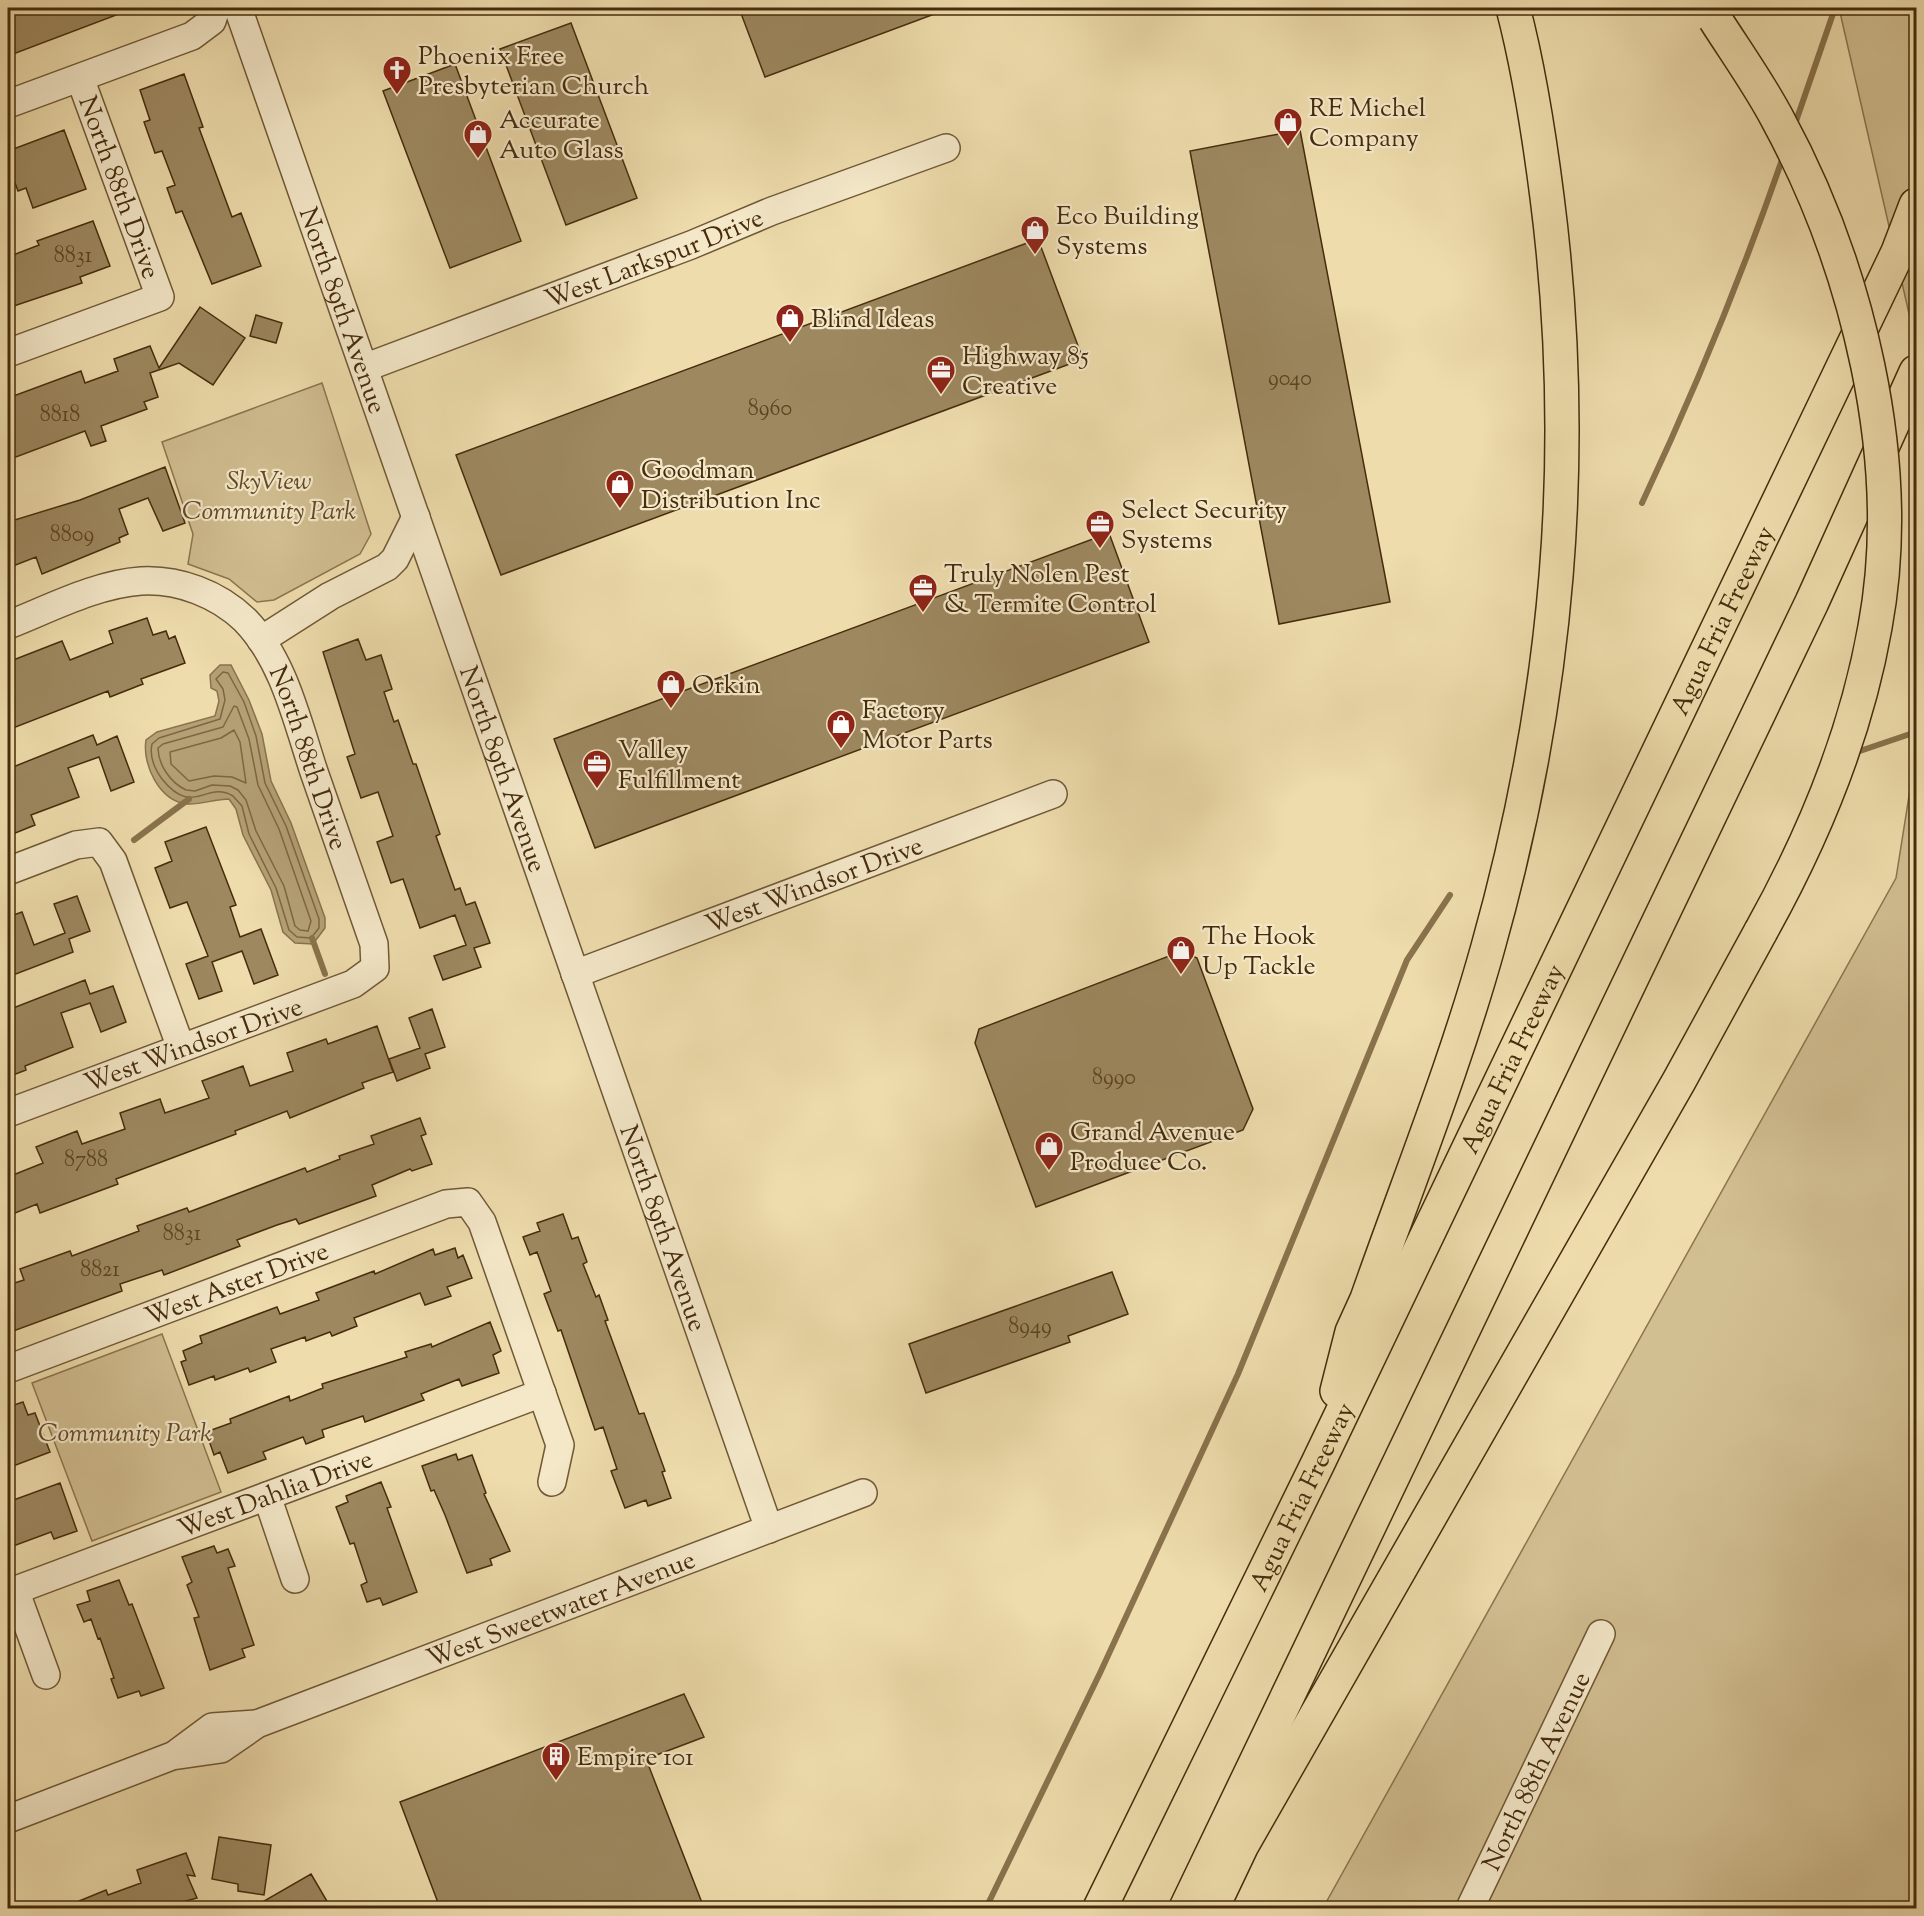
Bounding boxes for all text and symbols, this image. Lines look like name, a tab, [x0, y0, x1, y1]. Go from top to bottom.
place label: Phoenix Free Presbyterian Church	[418, 39, 649, 106]
church icon: Phoenix Free Presbyterian Church	[381, 54, 413, 96]
street label: North 88th Drive	[67, 91, 168, 285]
place label: RE Michel Company	[1309, 91, 1426, 158]
place label: Accurate Auto Glass	[499, 103, 624, 170]
shop icon: RE Michel Company	[1272, 106, 1304, 148]
shop icon: Accurate Auto Glass	[462, 118, 494, 160]
place label: Eco Building Systems	[1056, 199, 1199, 266]
street label: West Larkspur Drive	[540, 201, 770, 319]
street label: North 89th Avenue	[288, 203, 394, 419]
shop icon: Eco Building Systems	[1019, 214, 1051, 256]
house number: 8831	[54, 241, 93, 273]
shop icon: Blind Ideas	[774, 302, 806, 344]
place label: Blind Ideas	[811, 302, 935, 339]
place label: Highway 85 Creative	[962, 339, 1089, 406]
office icon: Highway 85 Creative	[925, 354, 957, 396]
house number: 9040	[1268, 364, 1312, 396]
house number: 8960	[748, 394, 792, 426]
house number: 8818	[40, 400, 80, 432]
place label: Goodman Distribution Inc	[641, 453, 821, 520]
park label: SkyView Community Park	[182, 464, 356, 531]
shop icon: Goodman Distribution Inc	[604, 468, 636, 510]
place label: Select Security Systems	[1121, 493, 1287, 560]
office icon: Select Security Systems	[1084, 508, 1116, 550]
house number: 8809	[50, 520, 94, 552]
street label: Agua Fria Freeway	[1663, 520, 1785, 722]
place label: Truly Nolen Pest & Termite Control	[944, 557, 1157, 624]
office icon: Truly Nolen Pest & Termite Control	[907, 572, 939, 614]
street label: North 88th Drive	[258, 660, 356, 855]
street label: North 89th Avenue	[448, 662, 554, 878]
shop icon: Orkin	[655, 668, 687, 710]
place label: Orkin	[692, 668, 761, 705]
place label: Factory Motor Parts	[862, 693, 993, 760]
shop icon: Factory Motor Parts	[825, 708, 857, 750]
place label: Valley Fulfillment	[618, 733, 740, 800]
office icon: Valley Fulfillment	[581, 748, 613, 790]
street label: West Windsor Drive	[700, 829, 929, 944]
place label: The Hook Up Tackle	[1202, 919, 1316, 986]
shop icon: The Hook Up Tackle	[1165, 934, 1197, 976]
street label: Agua Fria Freeway	[1453, 959, 1575, 1161]
street label: West Windsor Drive	[79, 990, 308, 1103]
house number: 8990	[1092, 1063, 1136, 1095]
place label: Grand Avenue Produce Co.	[1070, 1115, 1235, 1182]
street label: North 89th Avenue	[608, 1120, 715, 1337]
shop icon: Grand Avenue Produce Co.	[1033, 1130, 1065, 1172]
house number: 8788	[64, 1145, 108, 1177]
house number: 8831	[163, 1219, 202, 1251]
street label: West Aster Drive	[140, 1234, 334, 1337]
house number: 8821	[80, 1255, 120, 1287]
house number: 8949	[1008, 1312, 1052, 1344]
street label: Agua Fria Freeway	[1242, 1397, 1365, 1599]
park label: Community Park	[38, 1416, 212, 1453]
street label: West Dahlia Drive	[173, 1442, 379, 1549]
street label: West Sweetwater Avenue	[422, 1543, 701, 1679]
street label: North 88th Avenue	[1474, 1666, 1601, 1878]
building icon: Empire 101	[540, 1740, 572, 1782]
place label: Empire 101	[577, 1740, 694, 1777]

